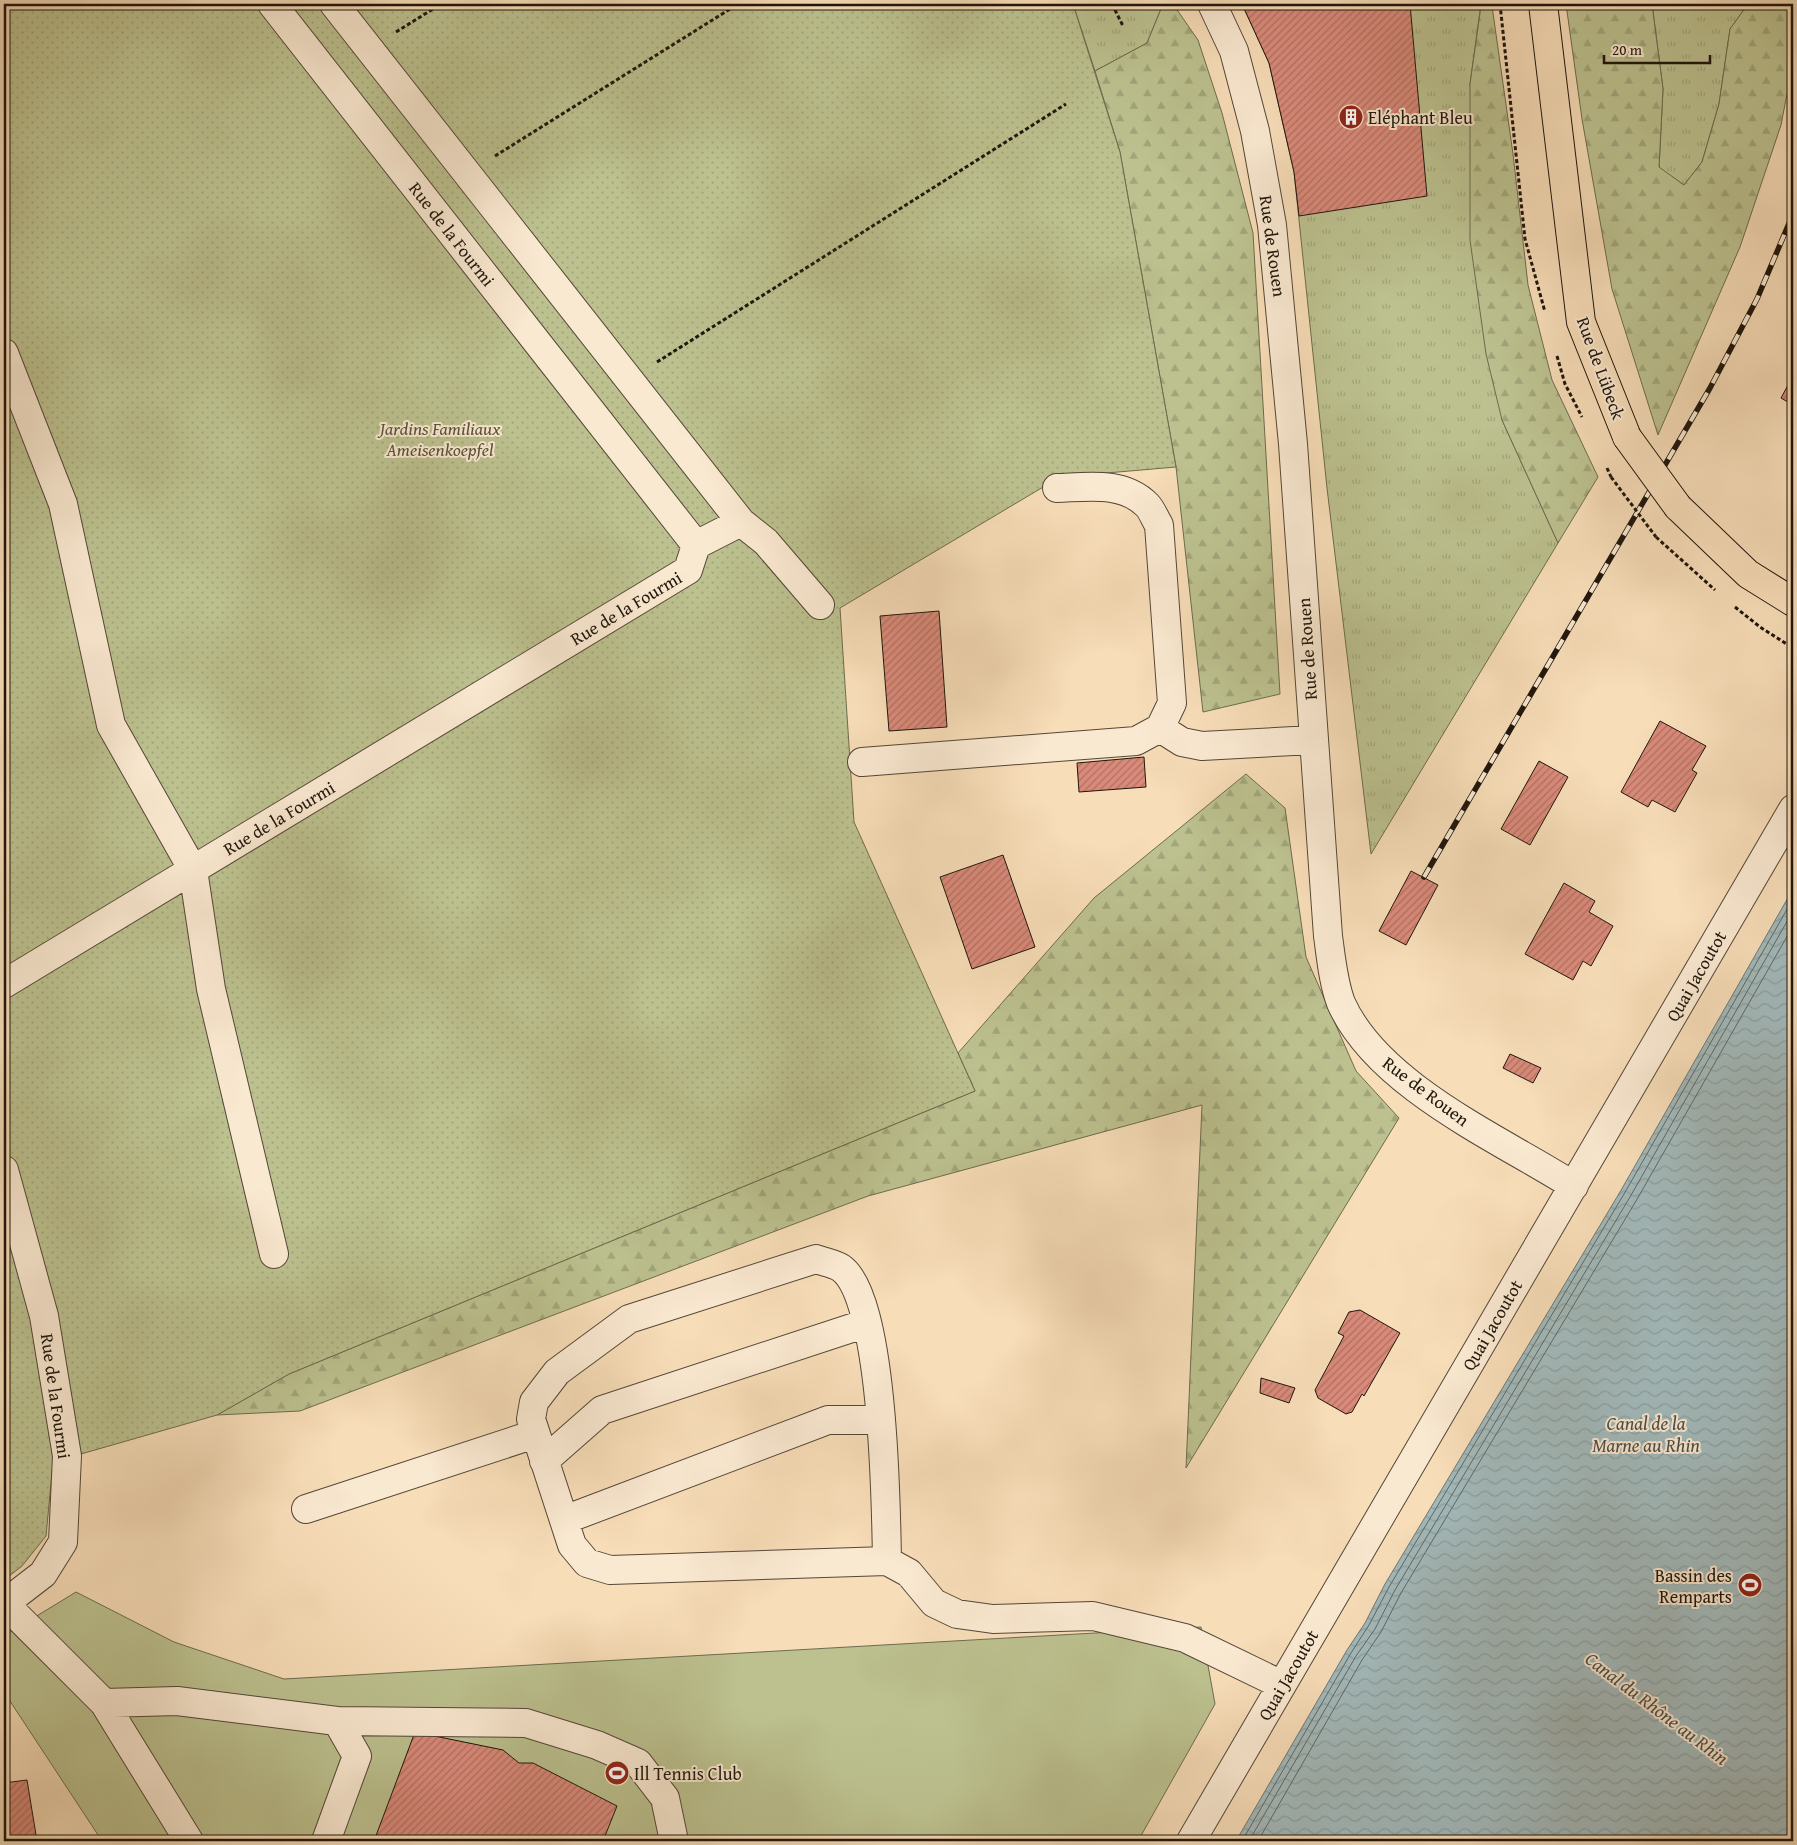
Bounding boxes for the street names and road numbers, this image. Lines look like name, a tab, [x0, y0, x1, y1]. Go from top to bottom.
street label: Rue de la Fourmi	[403, 176, 501, 292]
street label: Rue de Rouen	[1253, 193, 1293, 299]
street label: Rue de Lübeck	[1570, 313, 1632, 424]
street label: Rue de la Fourmi	[565, 564, 687, 652]
street label: Rue de Rouen	[1290, 597, 1324, 701]
street label: Rue de la Fourmi	[218, 774, 340, 862]
street label: Quai Jacoutot	[1659, 925, 1733, 1027]
street label: Rue de Rouen	[1377, 1049, 1475, 1133]
street label: Quai Jacoutot	[1455, 1274, 1529, 1376]
street label: Rue de la Fourmi	[34, 1332, 78, 1460]
street label: Quai Jacoutot	[1251, 1624, 1325, 1726]

